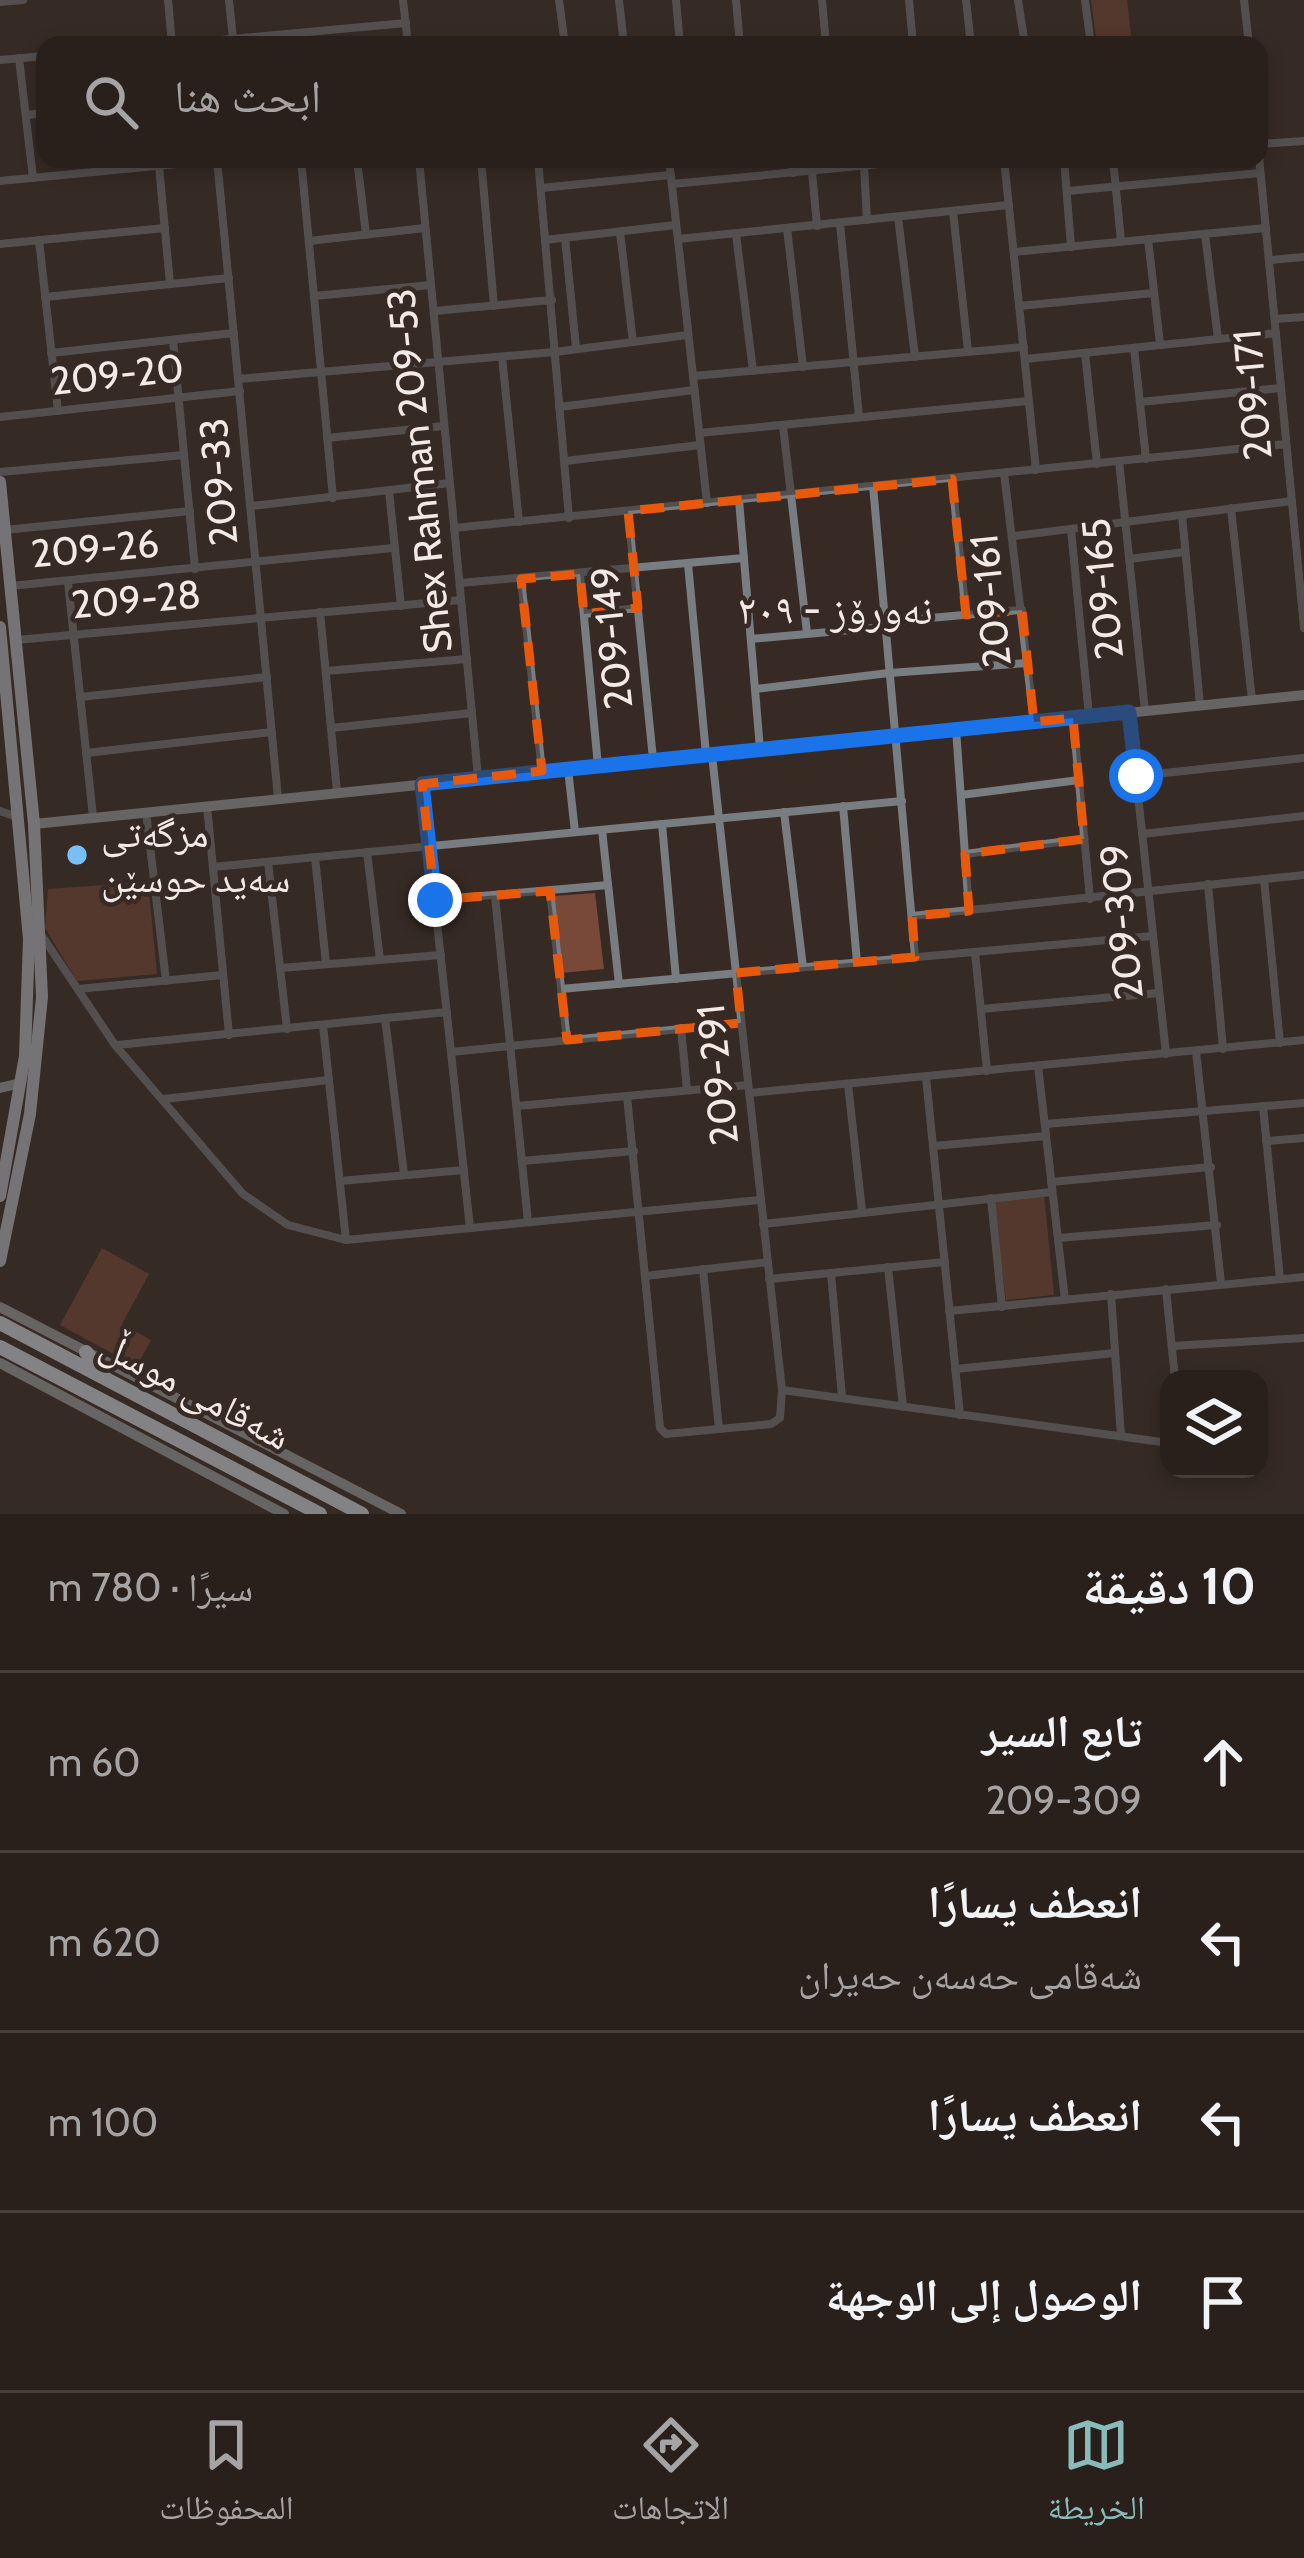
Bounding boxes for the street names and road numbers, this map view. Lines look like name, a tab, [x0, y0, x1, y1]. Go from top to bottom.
street label: Shex Rahman 209-53	[376, 287, 462, 655]
street label: 209-171	[1222, 328, 1282, 462]
street label: 209-20	[48, 343, 186, 405]
street label: 209-33	[189, 416, 247, 548]
street label: 209-165	[1071, 516, 1133, 662]
street label: 209-26	[29, 519, 161, 577]
street label: 209-161	[959, 532, 1021, 670]
street label: 209-149	[580, 564, 642, 712]
street label: 209-28	[69, 569, 203, 629]
street label: 209-309	[1089, 842, 1153, 1002]
street label: 209-291	[686, 1002, 748, 1148]
street label: شەقامی موسڵ	[93, 1320, 299, 1461]

